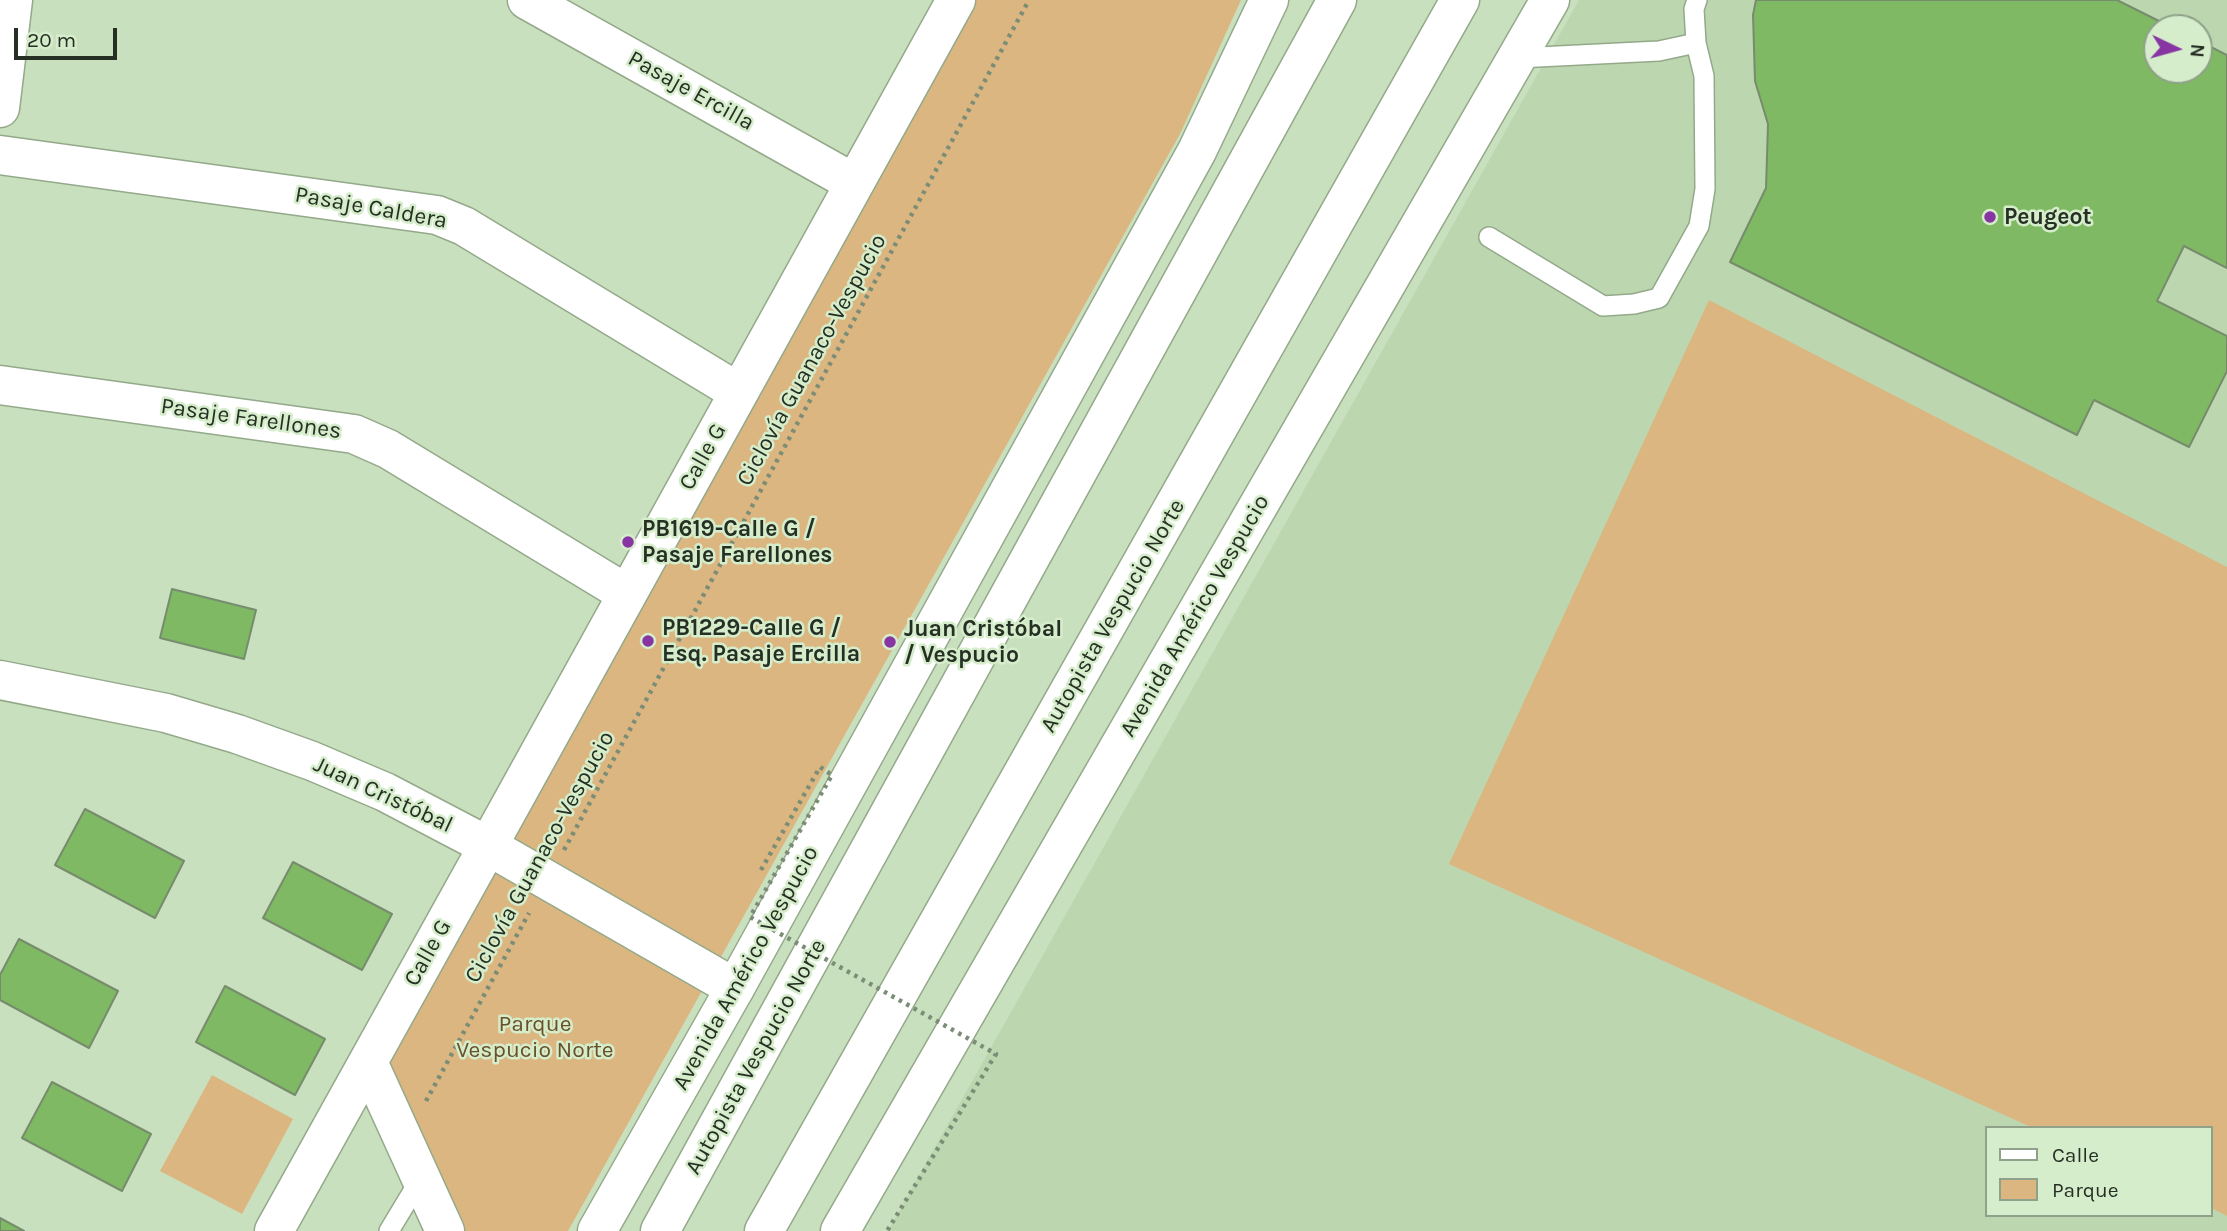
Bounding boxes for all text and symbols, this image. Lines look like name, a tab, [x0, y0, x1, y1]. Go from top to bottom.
scale bar	[18, 14, 121, 58]
north arrow	[2143, 14, 2213, 84]
text: 20 m	[27, 28, 76, 52]
text: N	[2185, 43, 2208, 58]
street label: Pasaje Ercilla	[623, 45, 759, 137]
street label: Pasaje Caldera	[293, 181, 449, 235]
place label: Peugeot	[2004, 203, 2092, 231]
marker: Peugeot	[1982, 209, 1998, 225]
street label: Ciclovía Guanaco-Vespucio	[731, 229, 893, 491]
street label: Pasaje Farellones	[159, 393, 343, 445]
street label: Calle G	[674, 419, 732, 495]
street label: Avenida Américo Vespucio	[1114, 490, 1276, 742]
street label: Autopista Vespucio Norte	[1035, 494, 1191, 738]
place label: PB1619-Calle G / Pasaje Farellones	[642, 515, 832, 569]
marker: PB1619-Calle G / Pasaje Farellones	[620, 534, 636, 550]
place label: PB1229-Calle G / Esq. Pasaje Ercilla	[662, 614, 860, 668]
place label: Juan Cristóbal / Vespucio	[904, 615, 1062, 669]
marker: PB1229-Calle G / Esq. Pasaje Ercilla	[640, 633, 656, 649]
marker: Juan Cristóbal / Vespucio	[882, 634, 898, 650]
street label: Ciclovía Guanaco-Vespucio	[459, 726, 621, 988]
street label: Juan Cristóbal	[309, 751, 457, 839]
street label: Avenida Américo Vespucio	[667, 841, 825, 1095]
street label: Calle G	[399, 915, 457, 991]
street label: Autopista Vespucio Norte	[680, 935, 832, 1179]
park label: Parque Vespucio Norte	[456, 1010, 614, 1064]
legend	[1986, 1126, 2213, 1217]
text: Calle	[2052, 1143, 2099, 1167]
text: Parque	[2052, 1178, 2119, 1202]

